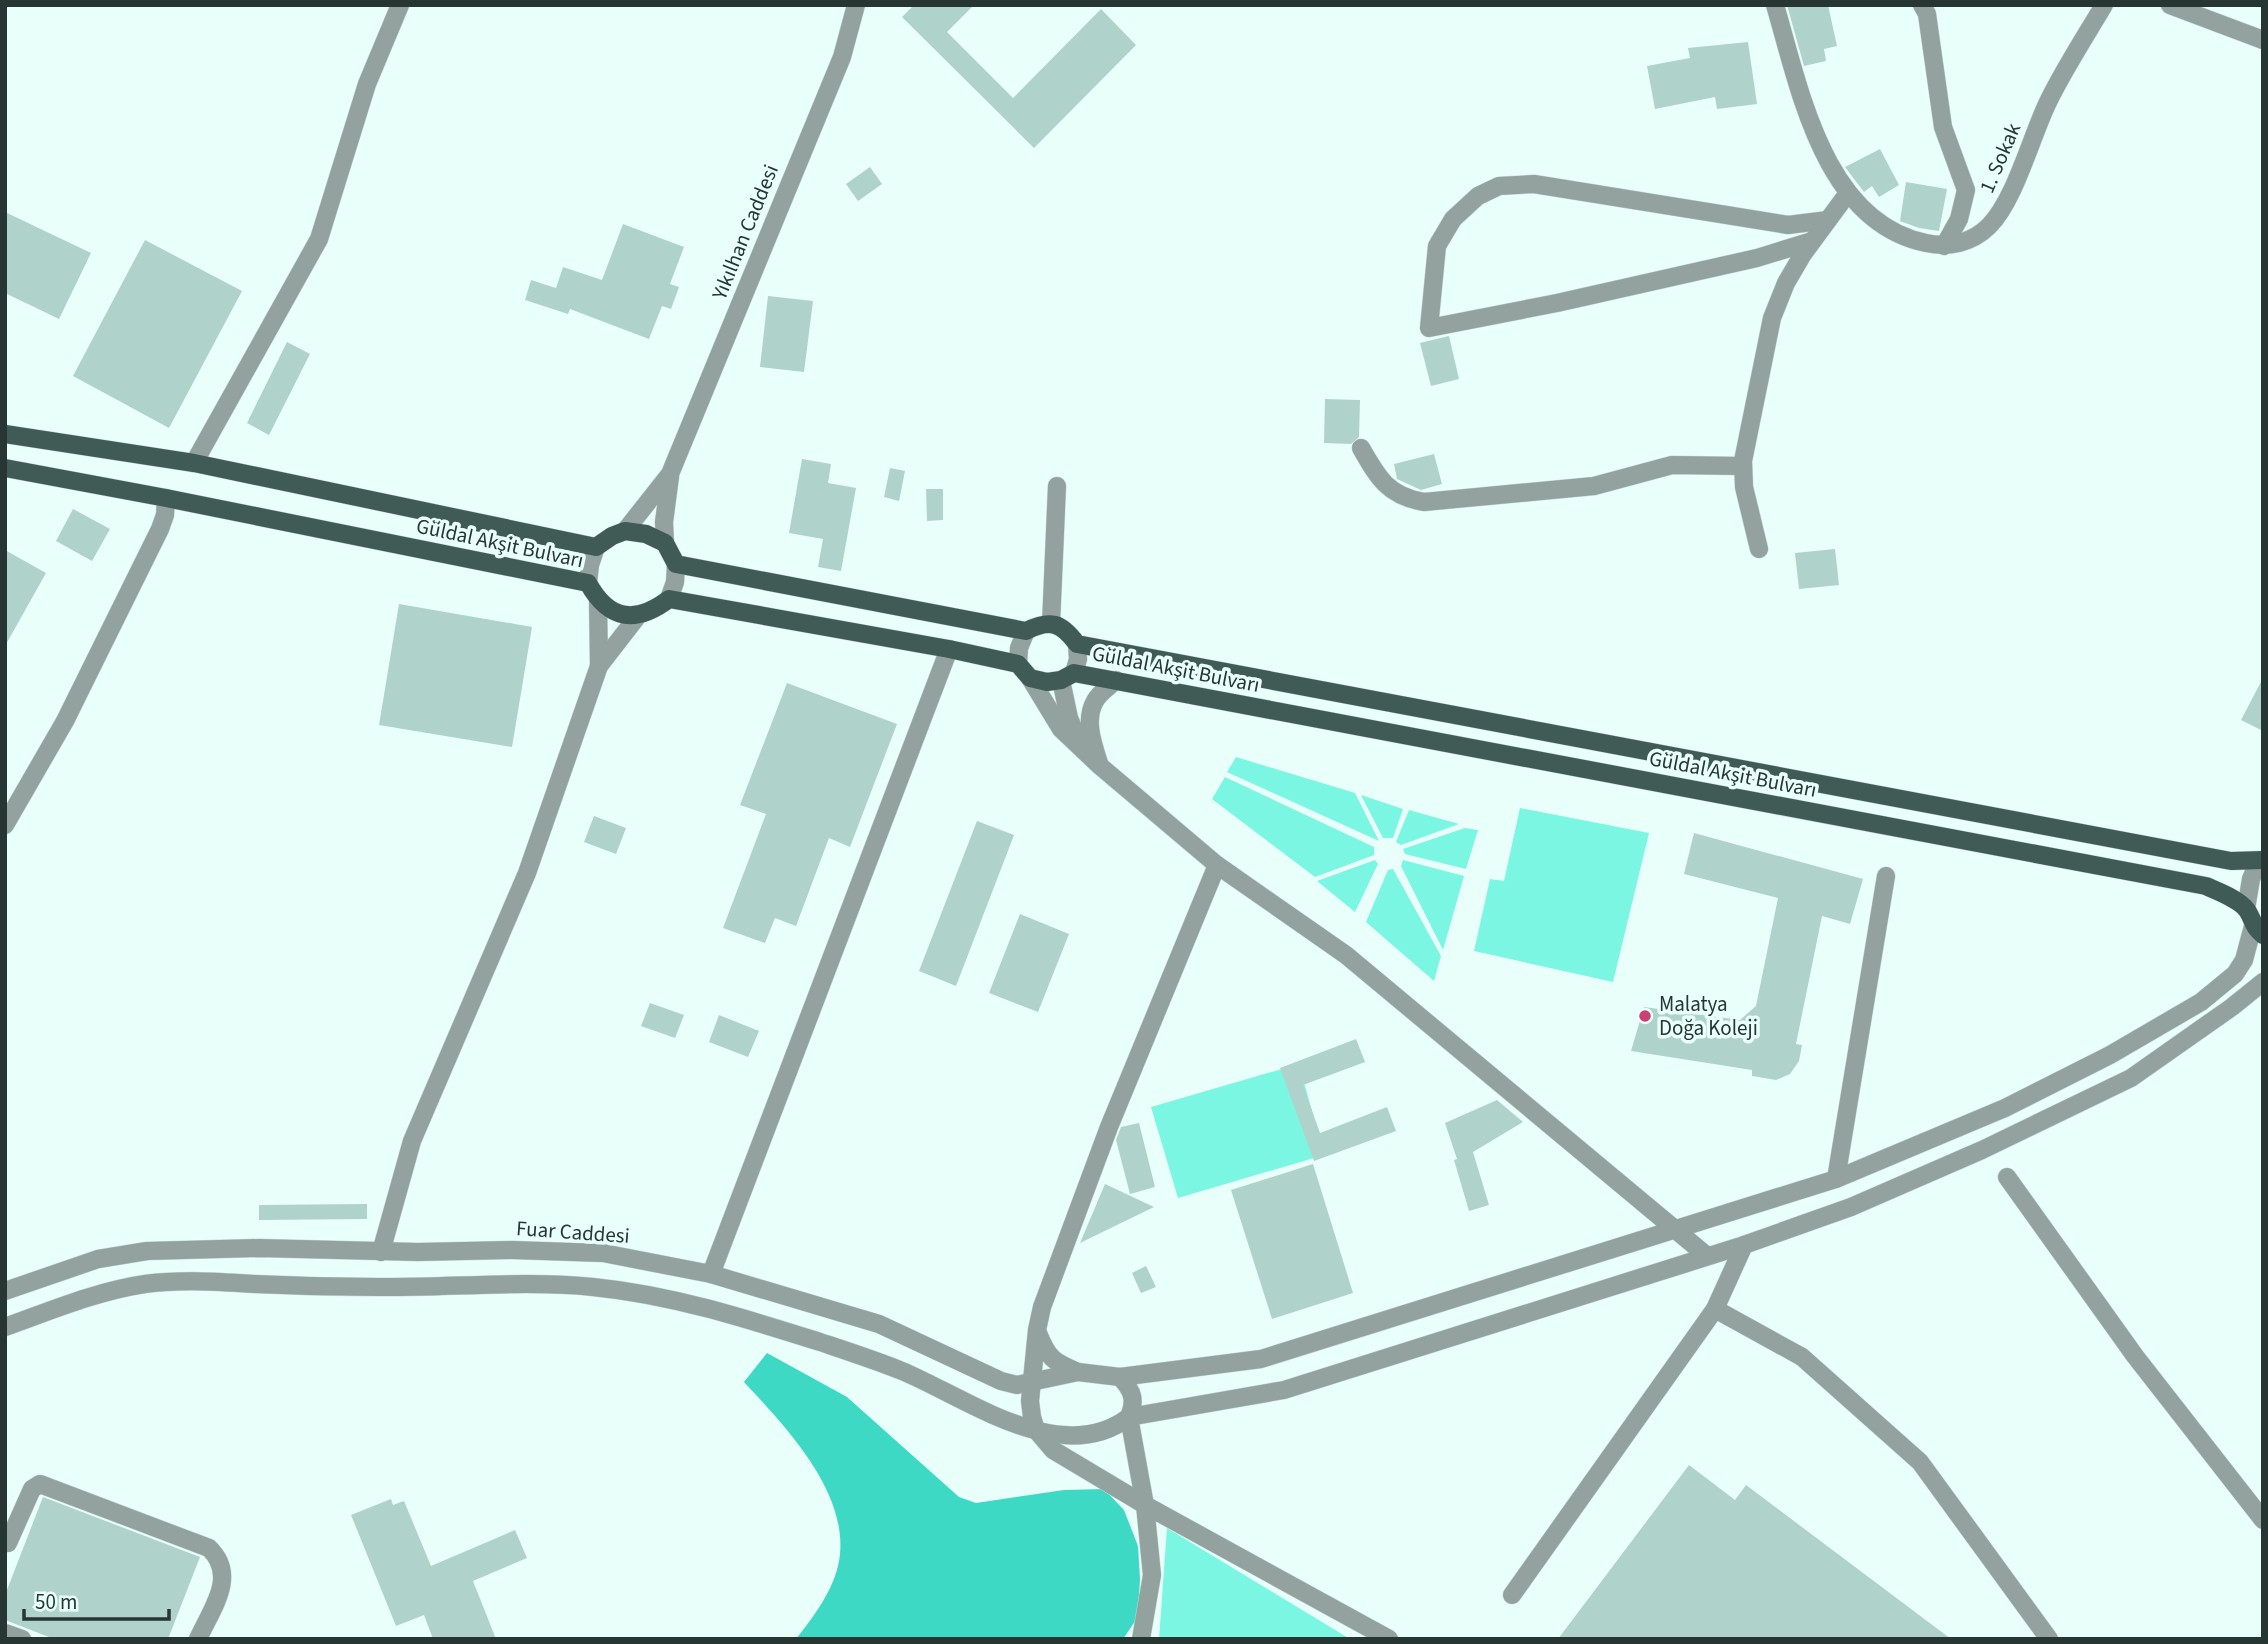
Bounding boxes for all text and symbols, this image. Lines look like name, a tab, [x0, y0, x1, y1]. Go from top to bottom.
street label: 1. Sokak	[1972, 118, 2028, 198]
street label: Yıkılhan Caddesi	[704, 160, 786, 305]
street label: Güldal Akşit Bulvarı	[414, 511, 586, 575]
street label: Güldal Akşit Bulvarı	[1090, 638, 1262, 700]
street label: Güldal Akşit Bulvarı	[1647, 743, 1819, 805]
place label: Malatya Doğa Koleji	[1659, 989, 1758, 1043]
marker: Malatya Doğa Koleji	[1637, 1008, 1653, 1024]
street label: Fuar Caddesi	[515, 1213, 631, 1251]
scale bar	[24, 1578, 170, 1622]
text: 50 m	[35, 1587, 77, 1617]

